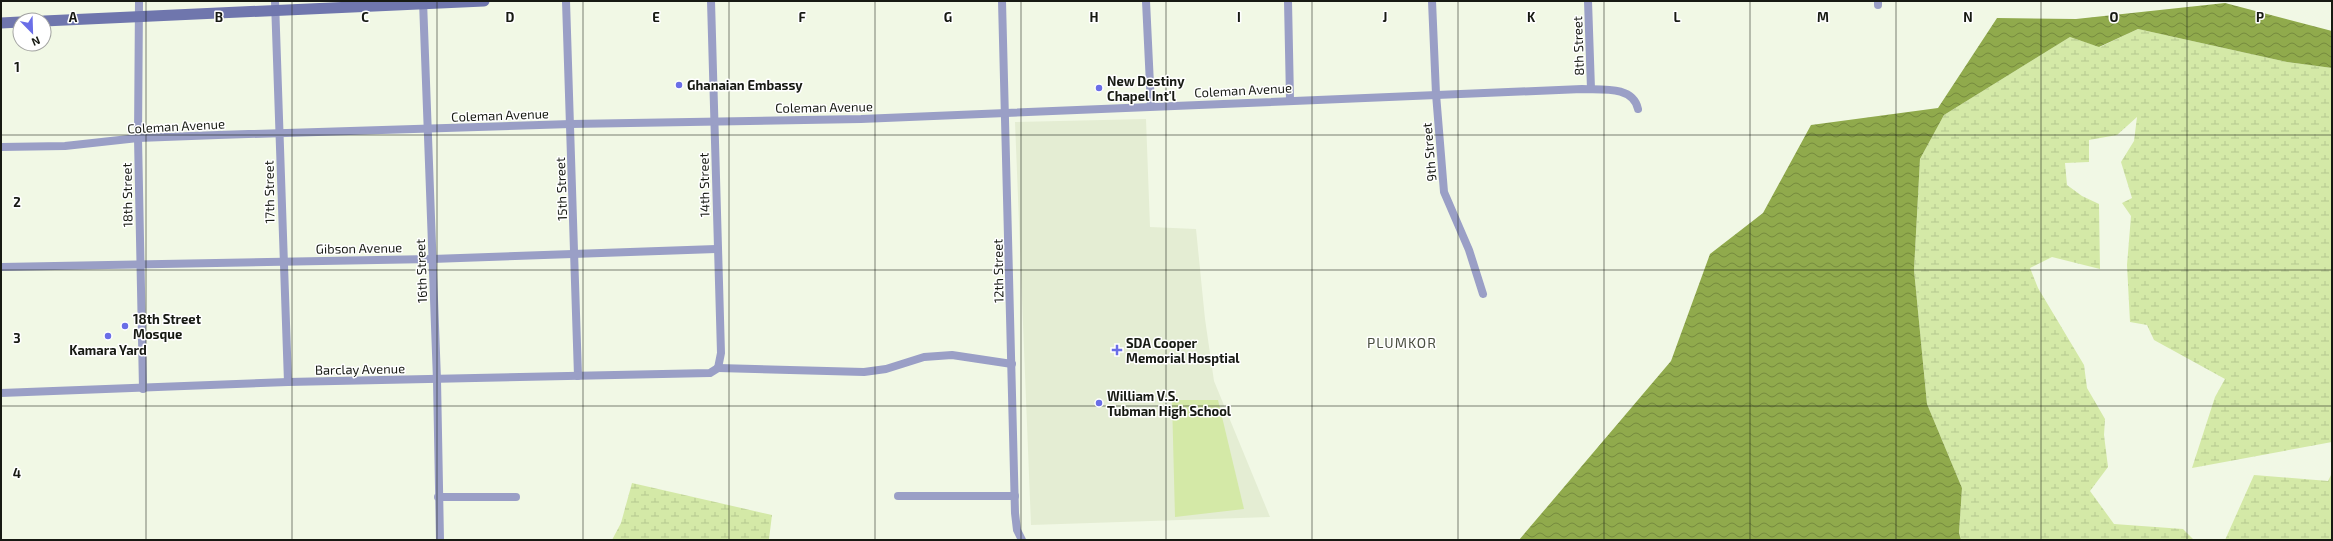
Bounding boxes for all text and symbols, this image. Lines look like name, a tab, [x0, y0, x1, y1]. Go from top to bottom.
text: A	[69, 9, 78, 25]
text: B	[215, 9, 223, 25]
text: C	[361, 9, 369, 25]
text: D	[506, 9, 515, 25]
text: E	[652, 9, 660, 25]
text: F	[798, 9, 806, 25]
text: G	[944, 9, 952, 25]
text: H	[1090, 9, 1099, 25]
text: I	[1237, 9, 1241, 25]
text: J	[1383, 9, 1387, 25]
text: K	[1527, 9, 1536, 25]
text: L	[1674, 9, 1681, 25]
text: M	[1817, 9, 1829, 25]
text: N	[1963, 9, 1973, 25]
text: O	[2110, 9, 2119, 25]
text: P	[2256, 9, 2264, 25]
north arrow	[12, 12, 52, 52]
street label: 8th Street	[1569, 16, 1587, 76]
text: N	[30, 34, 42, 49]
text: 1	[14, 59, 20, 75]
place label: New Destiny Chapel Int'l	[1107, 73, 1185, 104]
place label: Ghanaian Embassy	[687, 77, 803, 93]
street label: Coleman Avenue	[1194, 79, 1292, 101]
marker: Ghanaian Embassy	[674, 80, 684, 90]
marker: New Destiny Chapel Int'l	[1094, 83, 1104, 93]
street label: Coleman Avenue	[775, 98, 873, 116]
street label: Coleman Avenue	[451, 105, 549, 125]
street label: Coleman Avenue	[127, 115, 225, 137]
street label: 9th Street	[1418, 122, 1440, 182]
street label: 14th Street	[695, 152, 713, 217]
street label: 15th Street	[552, 157, 570, 221]
street label: 17th Street	[260, 160, 278, 224]
street label: 18th Street	[118, 163, 136, 227]
text: 2	[13, 194, 21, 210]
street label: Gibson Avenue	[316, 239, 402, 257]
street label: 16th Street	[412, 239, 430, 303]
street label: 12th Street	[989, 239, 1007, 303]
place label: 18th Street Mosque	[133, 311, 202, 342]
marker: 18th Street Mosque	[120, 321, 130, 331]
text: 3	[13, 330, 21, 346]
marker: Kamara Yard	[103, 331, 113, 341]
district label: PLUMKOR	[1367, 334, 1437, 351]
place label: SDA Cooper Memorial Hosptial	[1126, 335, 1240, 366]
place label: Kamara Yard	[69, 342, 147, 358]
marker: SDA Cooper Memorial Hosptial	[1111, 344, 1123, 356]
street label: Barclay Avenue	[315, 360, 405, 378]
place label: William V.S. Tubman High School	[1107, 388, 1232, 419]
marker: William V.S. Tubman High School	[1094, 398, 1104, 408]
text: 4	[13, 465, 21, 481]

